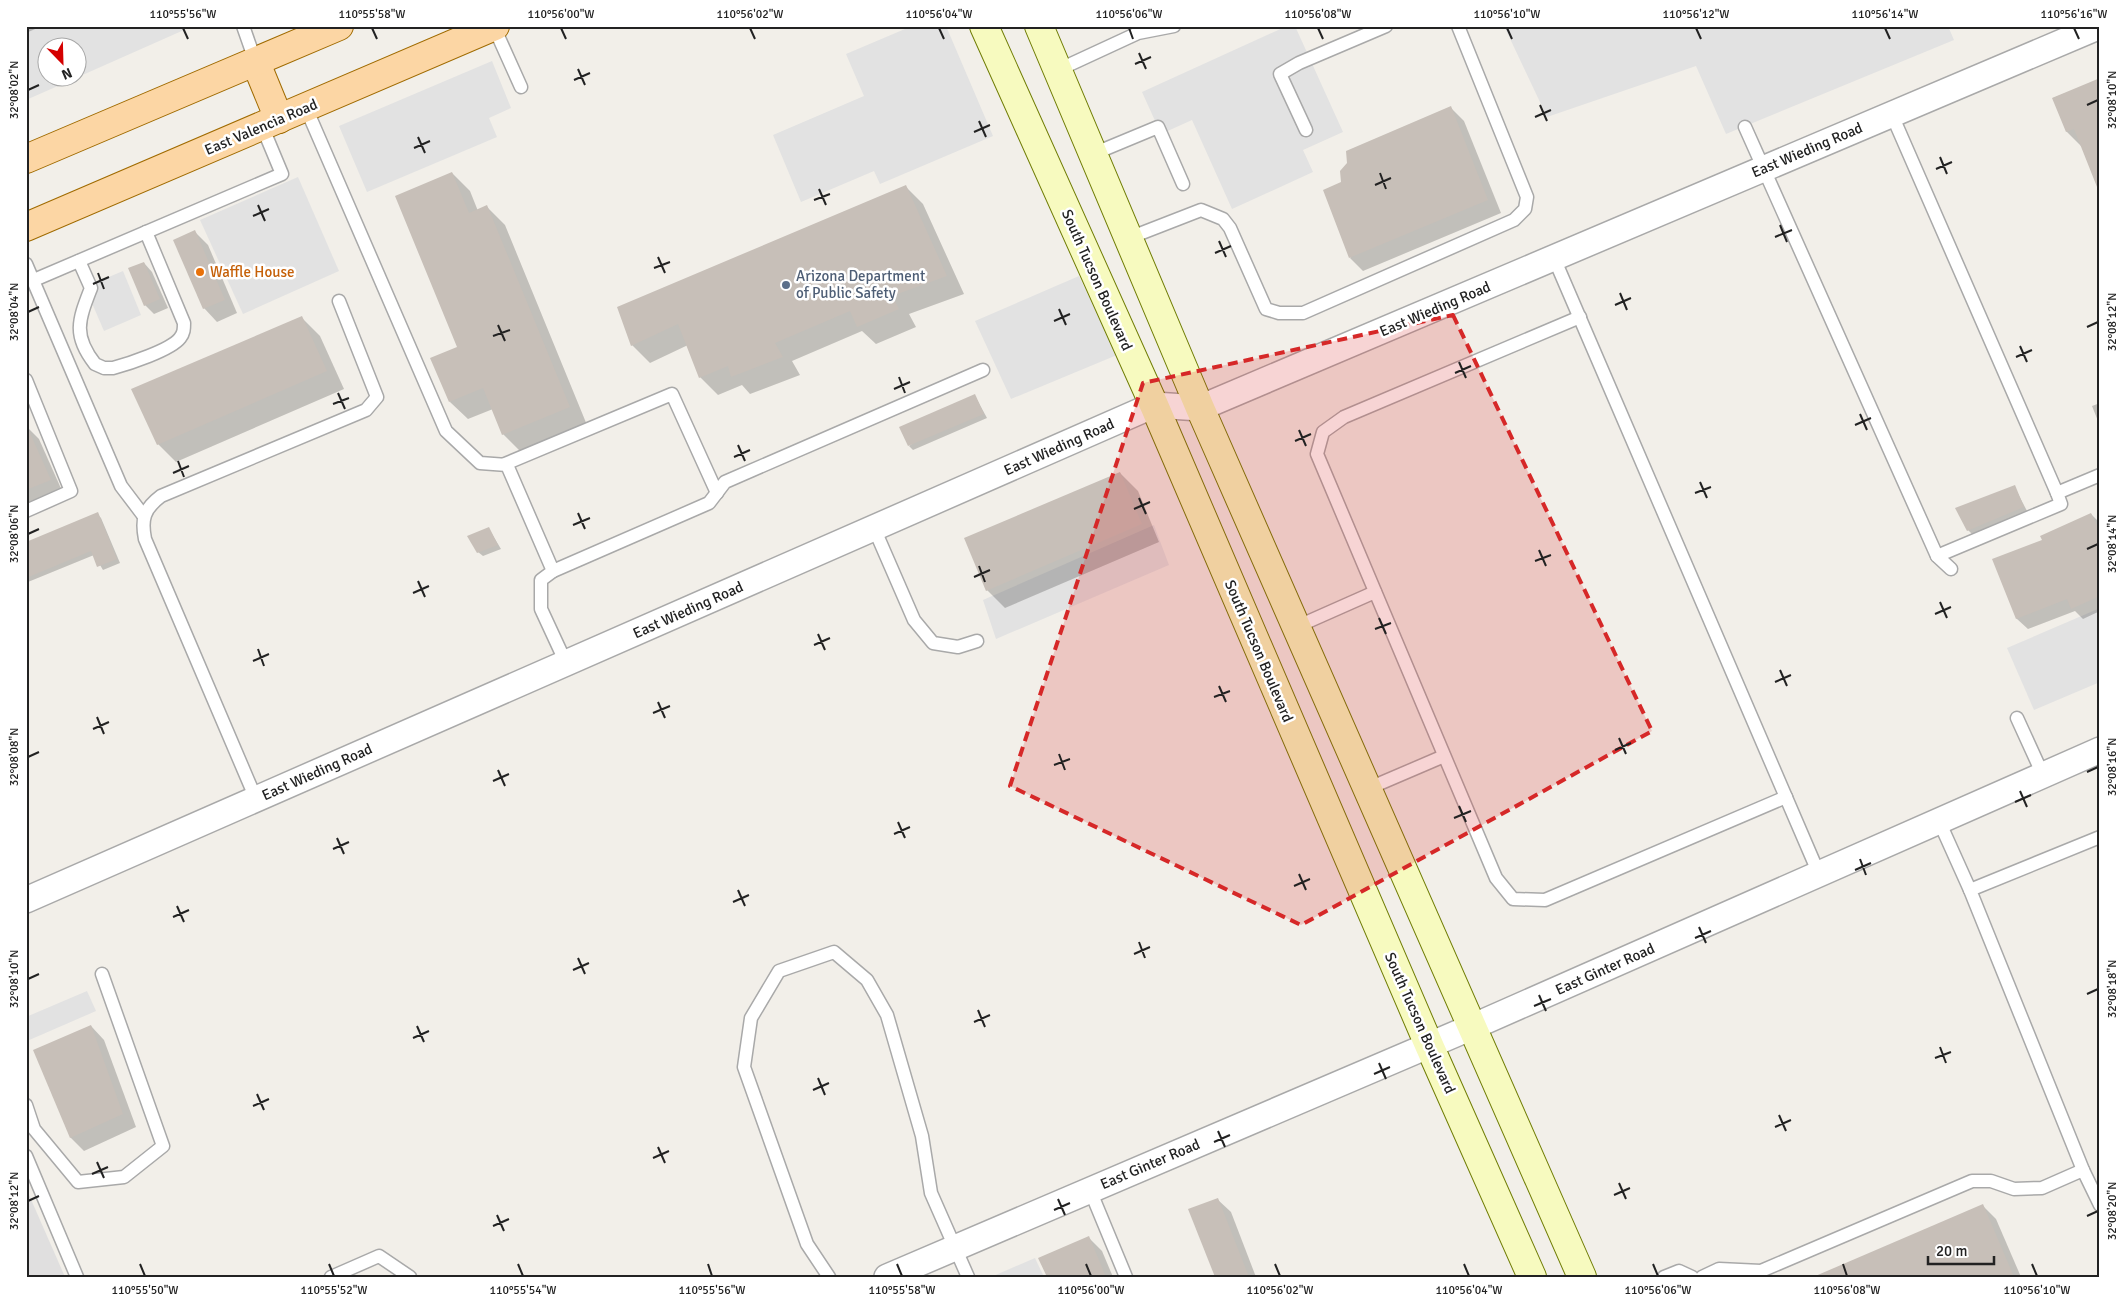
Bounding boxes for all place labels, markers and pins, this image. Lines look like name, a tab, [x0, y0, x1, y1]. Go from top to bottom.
place label: Waffle House	[210, 263, 295, 281]
marker: Waffle House	[194, 266, 206, 278]
place label: Arizona Department of Public Safety	[796, 267, 925, 302]
marker: Arizona Department of Public Safety	[780, 279, 792, 291]

